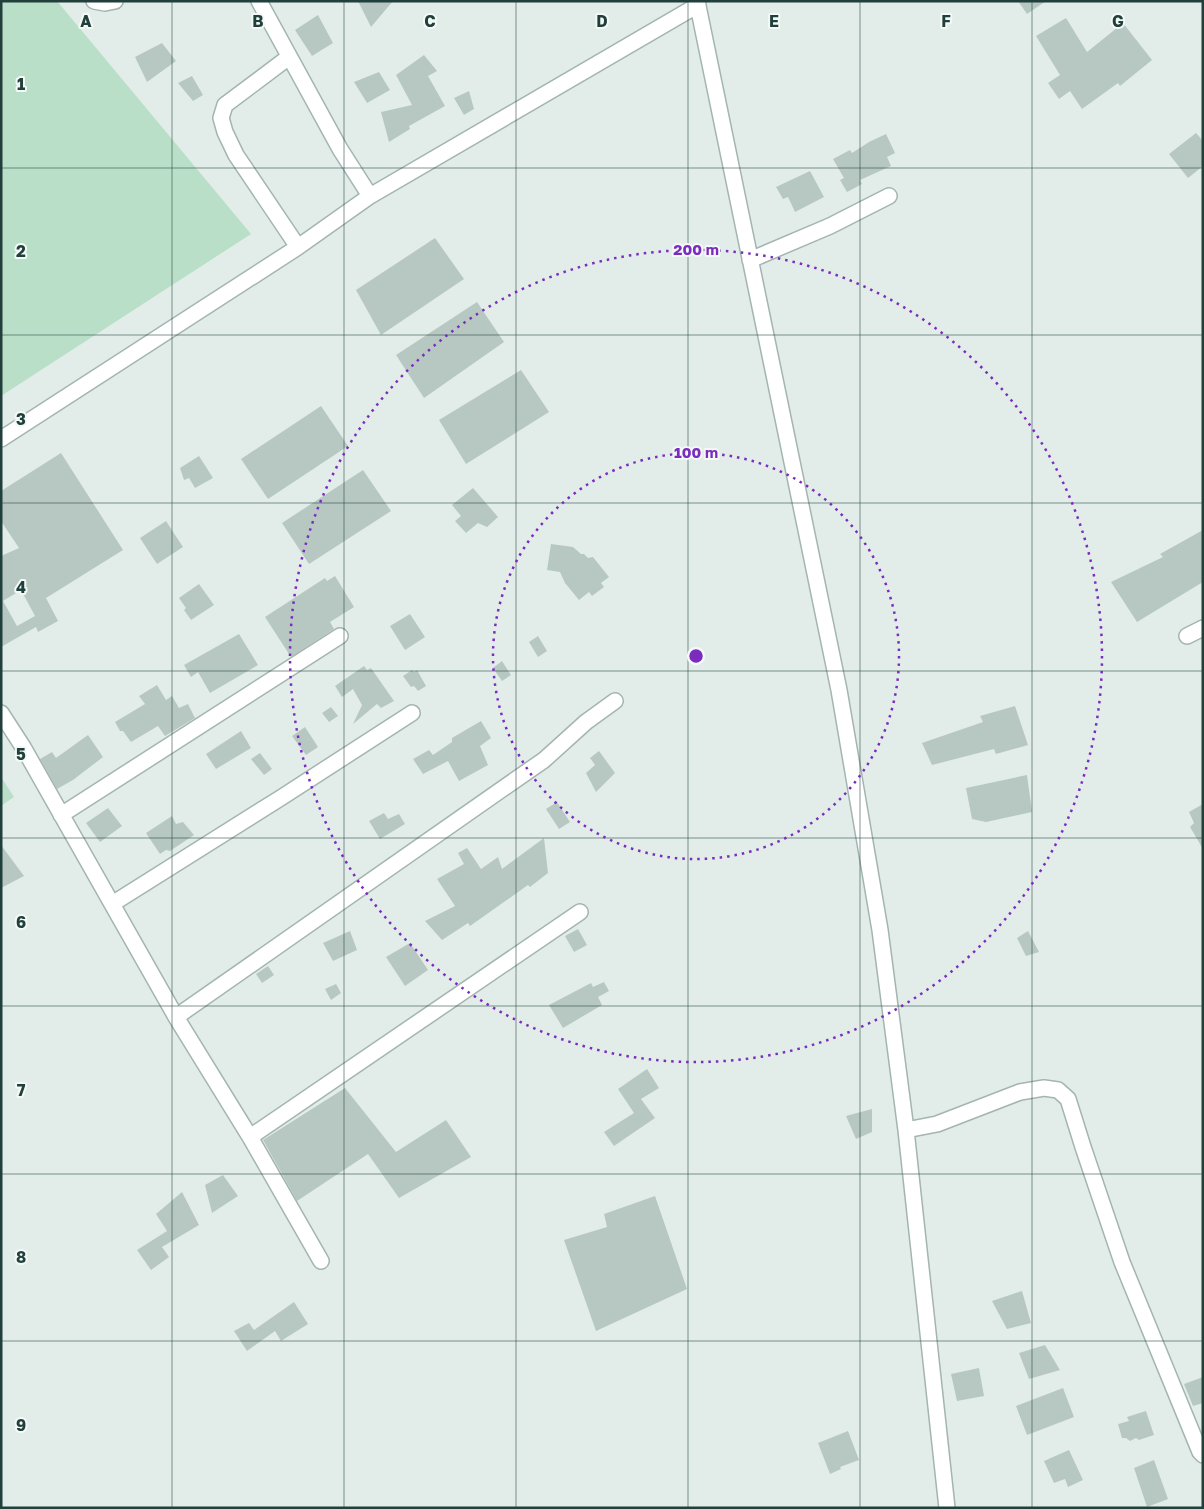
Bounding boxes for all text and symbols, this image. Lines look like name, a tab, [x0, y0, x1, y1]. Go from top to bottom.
text: A	[80, 11, 92, 31]
text: B	[252, 11, 264, 31]
text: C	[424, 11, 436, 31]
text: D	[596, 11, 608, 31]
text: E	[769, 11, 779, 31]
text: F	[941, 11, 951, 31]
text: G	[1112, 11, 1124, 31]
text: 1	[17, 74, 25, 94]
text: 200 m	[673, 240, 719, 258]
text: 2	[16, 241, 26, 261]
text: 3	[16, 409, 26, 429]
text: 100 m	[674, 443, 718, 461]
text: 4	[16, 577, 26, 597]
centre of rings	[687, 647, 705, 665]
text: 5	[16, 744, 26, 764]
text: 6	[16, 912, 26, 932]
text: 7	[17, 1080, 26, 1100]
text: 8	[16, 1247, 26, 1267]
text: 9	[16, 1415, 26, 1435]

